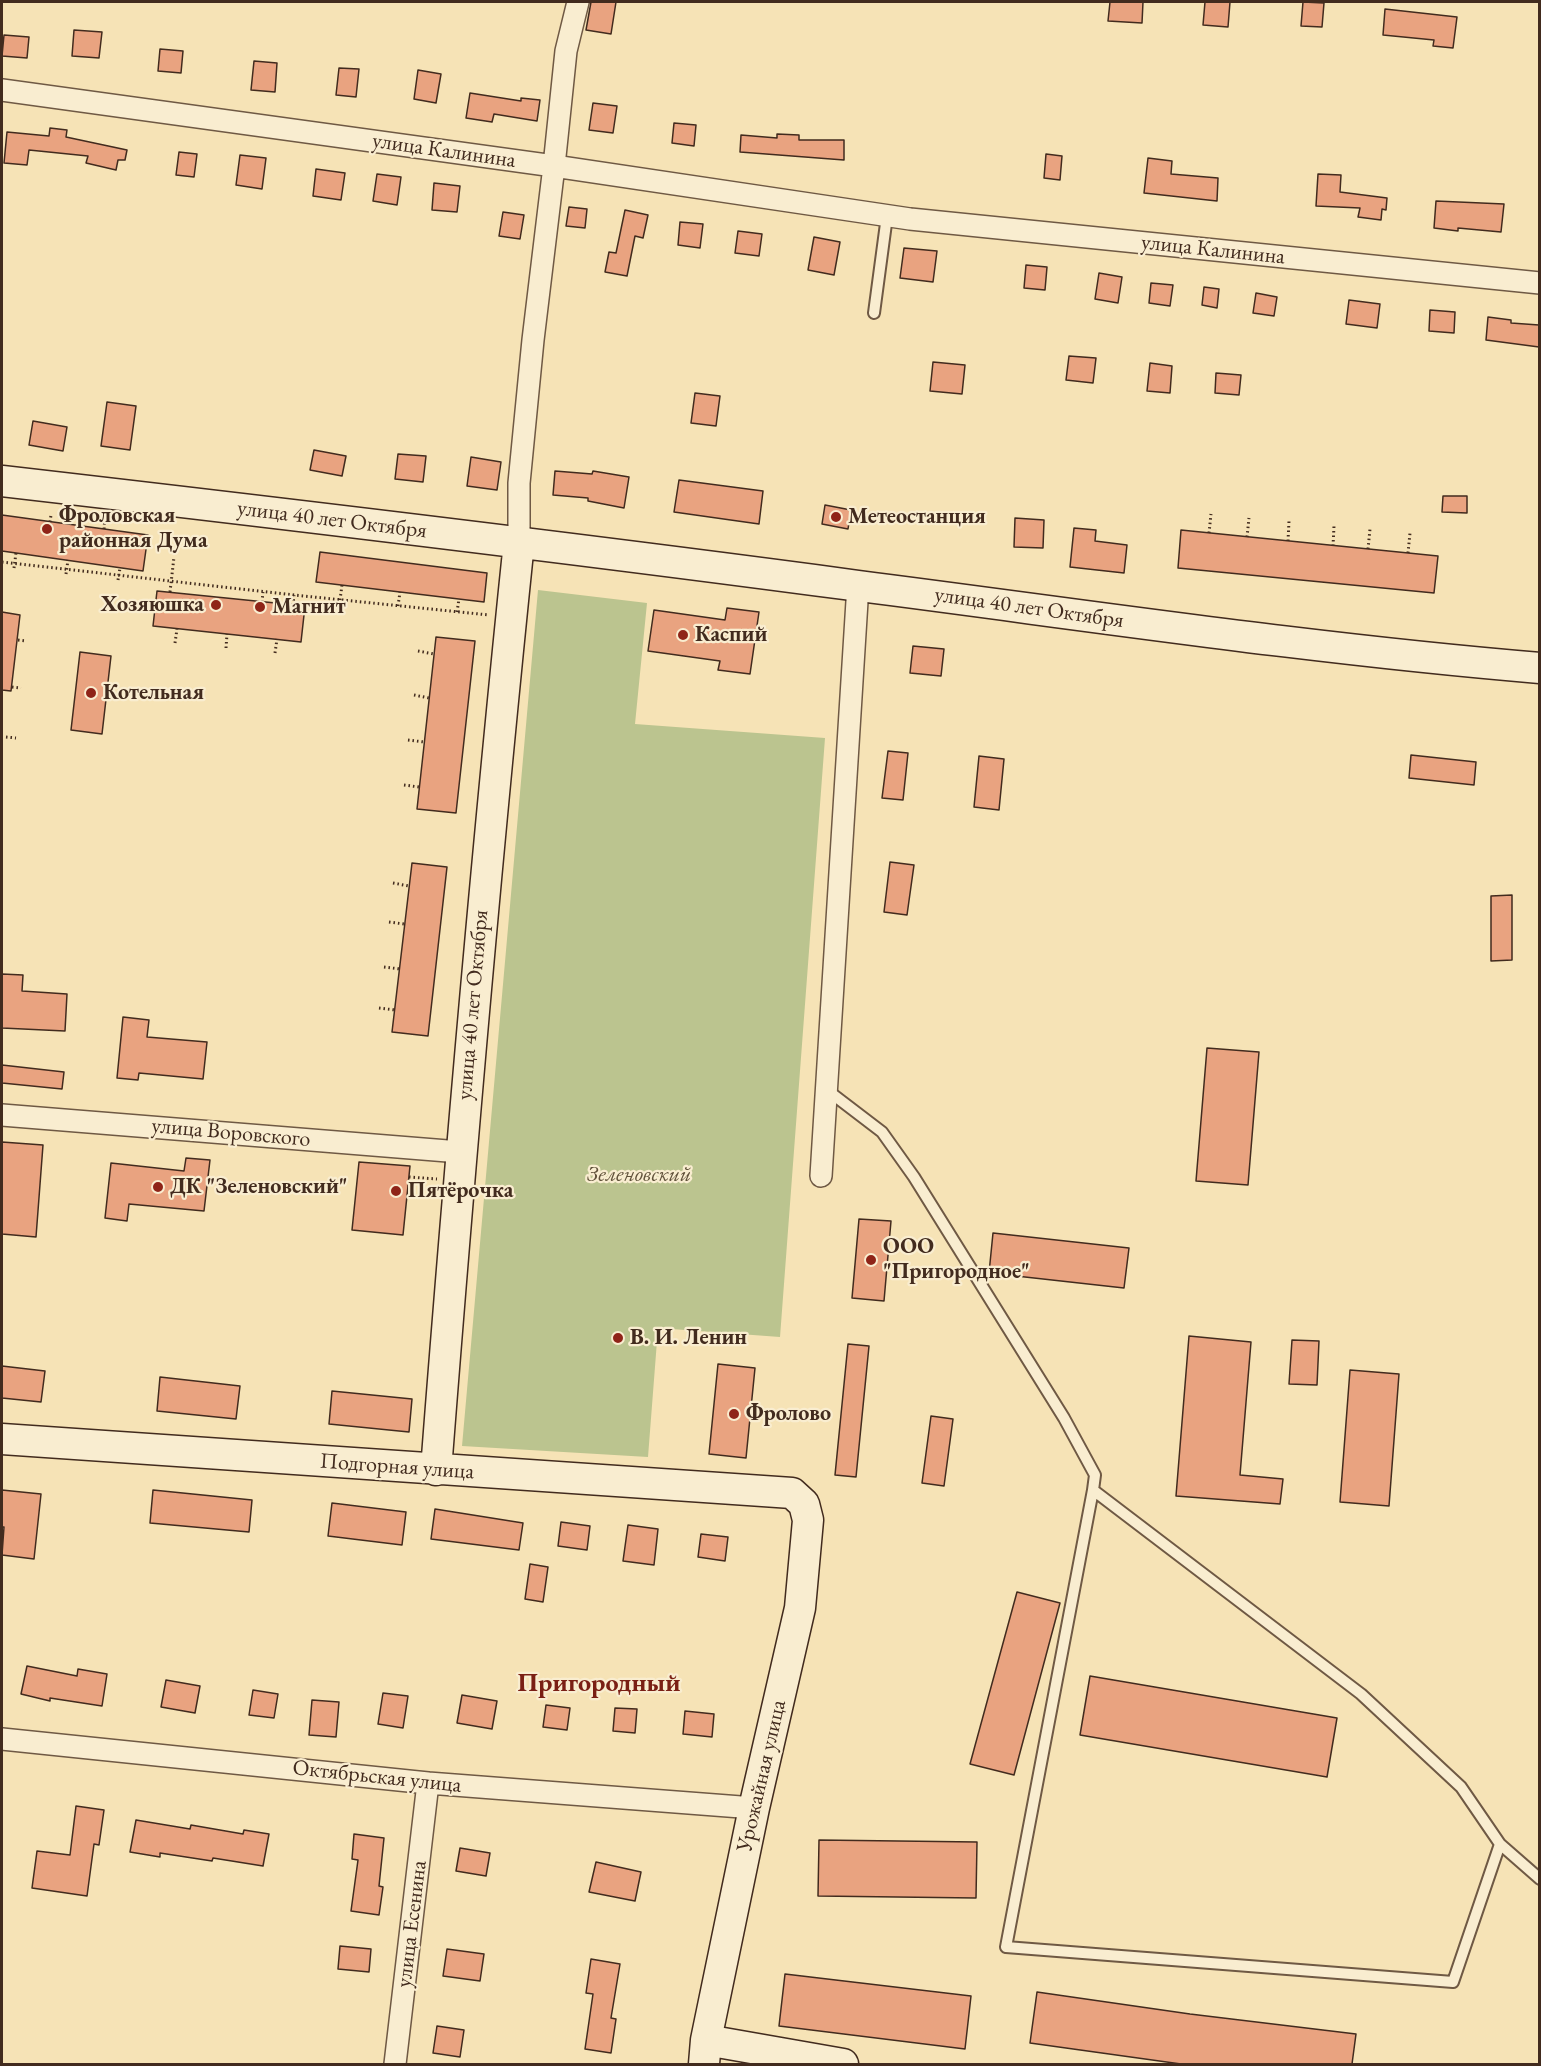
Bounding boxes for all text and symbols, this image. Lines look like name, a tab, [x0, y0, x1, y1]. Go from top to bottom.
street label: улица Калинина	[371, 128, 517, 174]
street label: улица Калинина	[1140, 229, 1286, 271]
street label: улица 40 лет Октября	[236, 495, 428, 545]
place label: Фроловская районная Дума	[59, 503, 208, 554]
place label: Метеостанция	[848, 504, 986, 530]
marker: Метеостанция	[829, 510, 843, 524]
marker: Фроловская районная Дума	[40, 522, 54, 536]
street label: улица 40 лет Октября	[933, 582, 1125, 634]
place label: Хозяюшка	[101, 592, 204, 618]
place label: Магнит	[272, 594, 346, 620]
marker: Хозяюшка	[209, 598, 223, 612]
marker: Магнит	[253, 600, 267, 614]
place label: Каспий	[695, 622, 767, 648]
marker: Каспий	[676, 628, 690, 642]
place label: Котельная	[103, 680, 204, 706]
marker: Котельная	[84, 686, 98, 700]
street label: улица 40 лет Октября	[452, 909, 494, 1101]
street label: улица Воровского	[150, 1113, 312, 1153]
park label: Зеленовский	[587, 1162, 691, 1188]
place label: ДК "Зеленовский"	[170, 1174, 348, 1200]
place label: Пятёрочка	[408, 1178, 513, 1204]
marker: ДК "Зеленовский"	[151, 1180, 165, 1194]
marker: Пятёрочка	[389, 1184, 403, 1198]
place label: ООО "Пригородное"	[883, 1234, 1030, 1286]
marker: ООО "Пригородное"	[864, 1253, 878, 1267]
place label: В. И. Ленин	[630, 1325, 747, 1351]
marker: В. И. Ленин	[611, 1331, 625, 1345]
place label: Фролово	[746, 1401, 831, 1427]
marker: Фролово	[727, 1407, 741, 1421]
street label: Подгорная улица	[319, 1448, 475, 1486]
district label: Пригородный	[518, 1668, 680, 1700]
street label: Урожайная улица	[732, 1697, 792, 1855]
street label: Октябрьская улица	[291, 1755, 463, 1799]
street label: улица Есенина	[391, 1859, 433, 1989]

